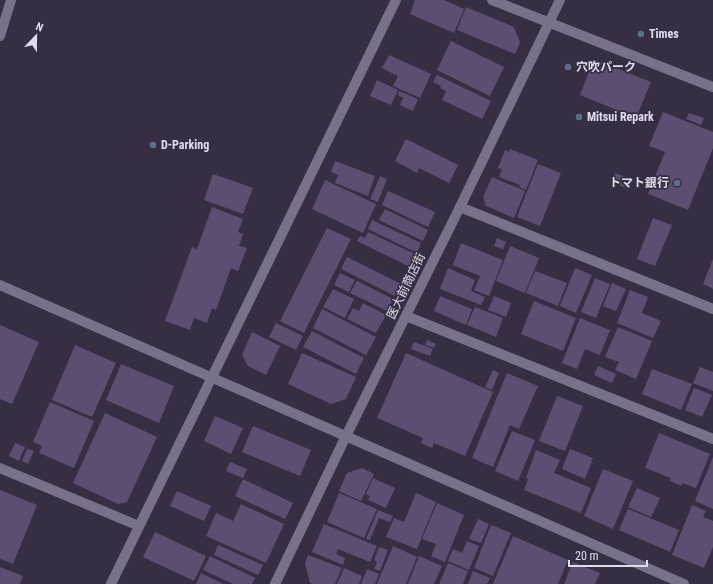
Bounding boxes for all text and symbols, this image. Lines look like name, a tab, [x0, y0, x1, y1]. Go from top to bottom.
north arrow	[16, 16, 56, 56]
text: N	[34, 20, 45, 35]
place label: Times	[649, 27, 679, 41]
marker: Times	[636, 29, 646, 39]
place label: 穴吹パーク	[576, 60, 636, 74]
marker: 穴吹パーク	[563, 62, 573, 72]
place label: Mitsui Repark	[587, 110, 654, 124]
marker: Mitsui Repark	[574, 112, 584, 122]
place label: D-Parking	[161, 138, 209, 152]
marker: D-Parking	[148, 140, 158, 150]
place label: トマト銀行	[609, 176, 669, 190]
marker: トマト銀行	[672, 178, 682, 188]
street label: 医大前商店街	[384, 251, 428, 321]
scale bar	[569, 542, 647, 568]
text: 20 m	[575, 549, 599, 563]

